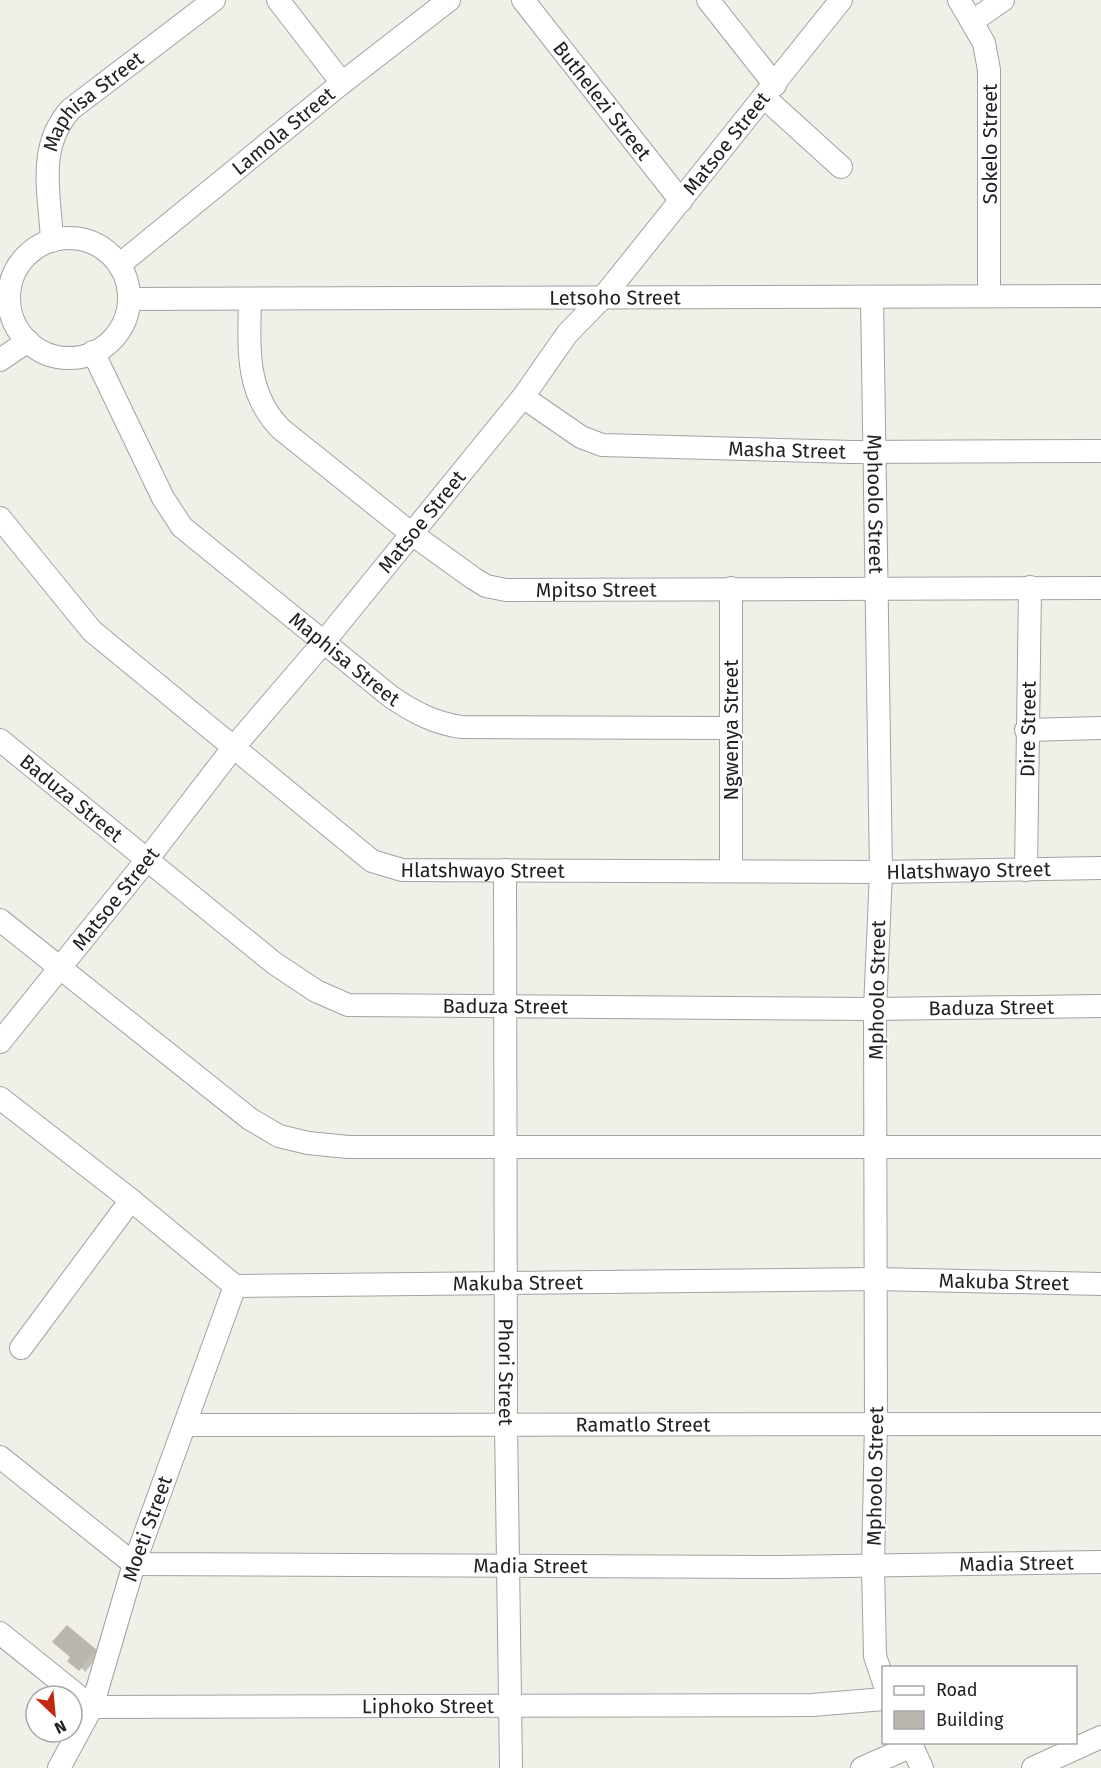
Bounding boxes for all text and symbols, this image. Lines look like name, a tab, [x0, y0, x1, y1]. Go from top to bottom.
street label: Buthelezi Street	[548, 37, 657, 165]
street label: Maphisa Street	[38, 46, 149, 154]
street label: Lamola Street	[227, 81, 340, 180]
street label: Sokelo Street	[978, 83, 1002, 204]
street label: Matsoe Street	[678, 86, 775, 200]
street label: Letsoho Street	[549, 285, 682, 310]
street label: Mphoolo Street	[862, 434, 888, 575]
street label: Masha Street	[728, 437, 847, 464]
street label: Matsoe Street	[373, 465, 471, 578]
street label: Mpitso Street	[536, 577, 657, 602]
street label: Maphisa Street	[284, 607, 405, 712]
street label: Ngwenya Street	[719, 659, 743, 800]
street label: Dire Street	[1015, 680, 1041, 777]
street label: Baduza Street	[15, 749, 128, 848]
street label: Matsoe Street	[67, 842, 165, 955]
street label: Hlatshwayo Street	[886, 857, 1052, 884]
street label: Hlatshwayo Street	[400, 858, 566, 883]
street label: Mphoolo Street	[864, 919, 890, 1060]
street label: Baduza Street	[442, 994, 569, 1019]
street label: Baduza Street	[928, 995, 1055, 1020]
street label: Makuba Street	[938, 1268, 1070, 1295]
street label: Makuba Street	[453, 1270, 584, 1296]
street label: Phori Street	[494, 1318, 518, 1427]
street label: Mphoolo Street	[862, 1405, 888, 1546]
street label: Ramatlo Street	[576, 1412, 711, 1437]
street label: Moeti Street	[117, 1472, 177, 1584]
street label: Madia Street	[959, 1550, 1075, 1576]
street label: Madia Street	[473, 1554, 589, 1578]
legend	[882, 1666, 1077, 1744]
text: Road	[936, 1679, 978, 1701]
north arrow	[24, 1684, 84, 1744]
street label: Liphoko Street	[362, 1694, 495, 1718]
text: Building	[936, 1709, 1004, 1731]
text: N	[51, 1716, 69, 1738]

